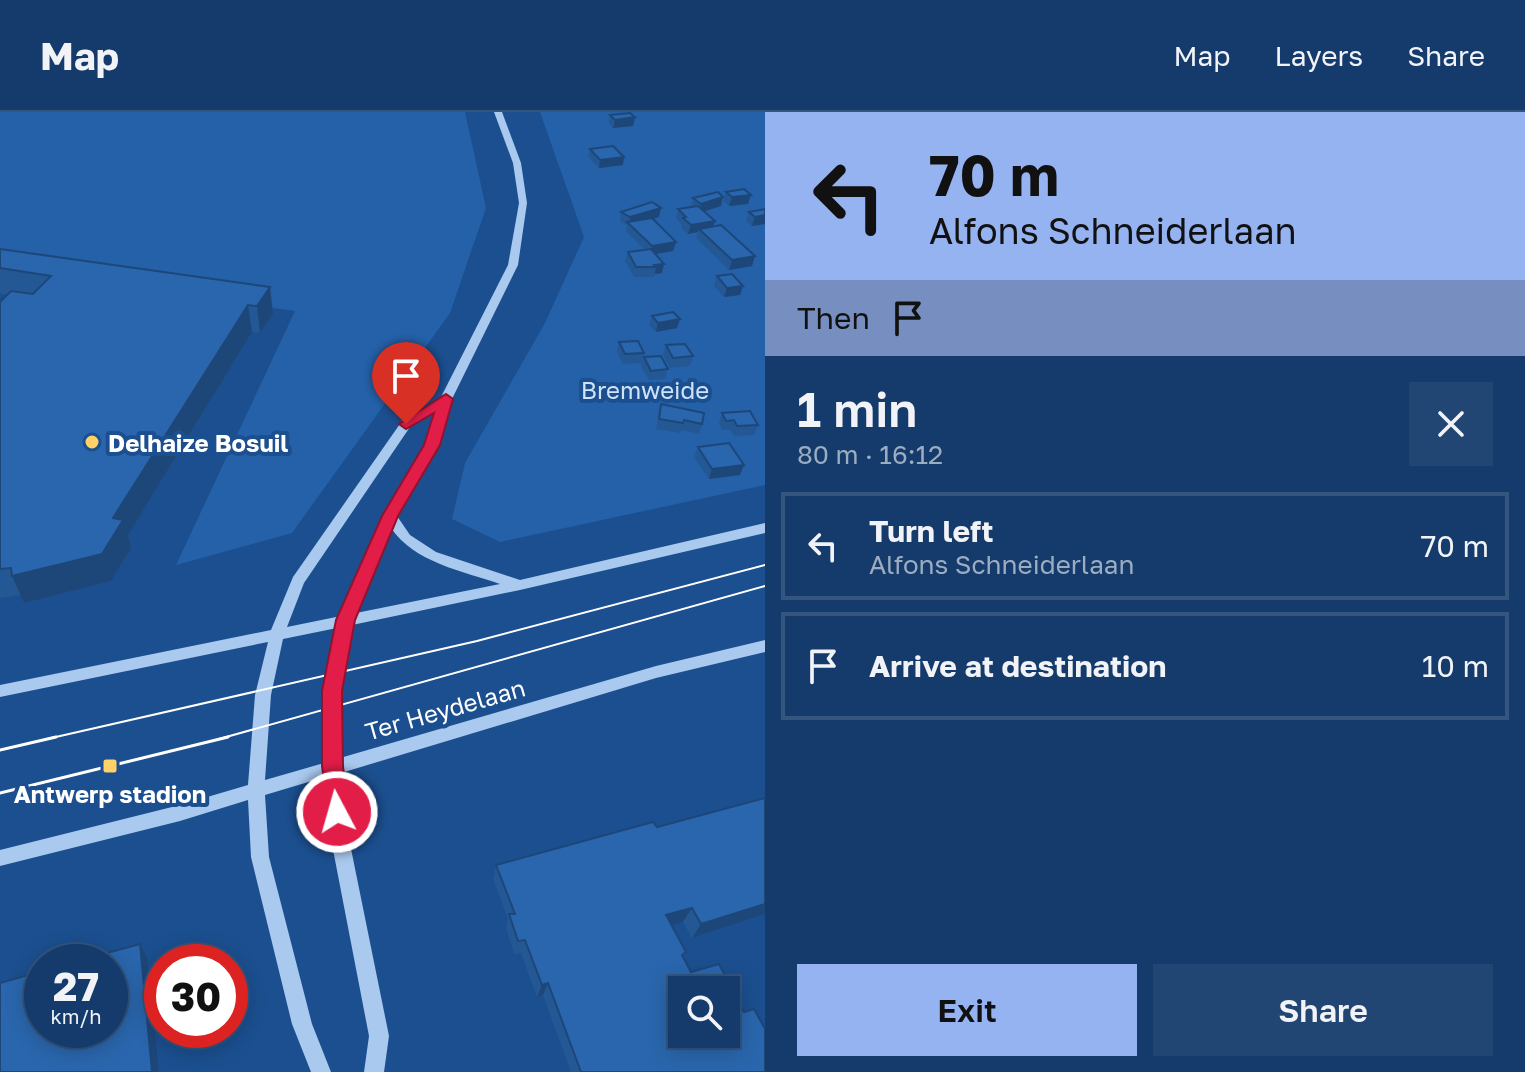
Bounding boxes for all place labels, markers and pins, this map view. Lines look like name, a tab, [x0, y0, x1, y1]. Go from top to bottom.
pin	[372, 342, 440, 424]
place label: Delhaize Bosuil	[108, 428, 288, 457]
marker: Delhaize Bosuil	[83, 433, 101, 451]
marker: Antwerp stadion	[101, 757, 119, 775]
place label: Antwerp stadion	[14, 779, 206, 808]

